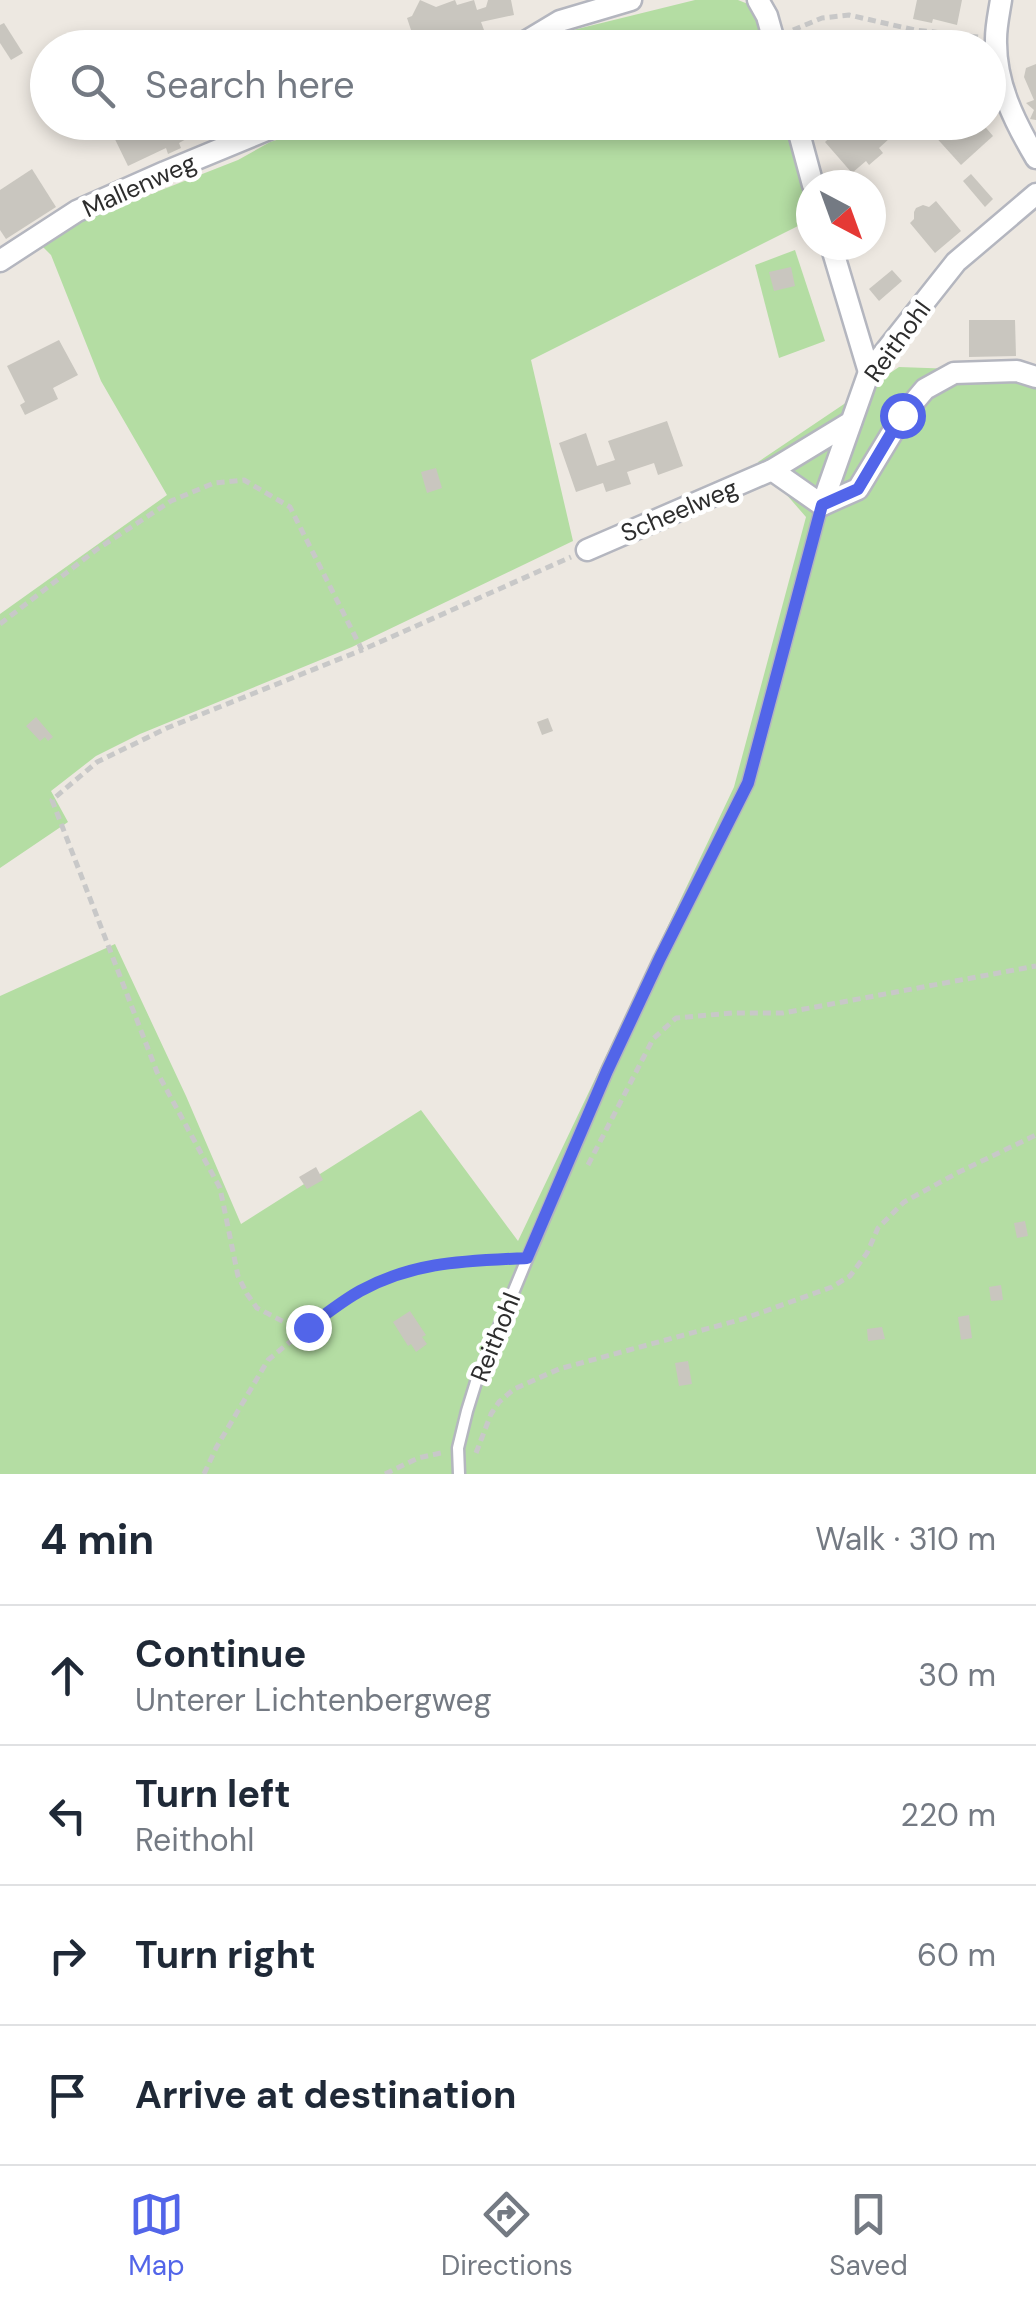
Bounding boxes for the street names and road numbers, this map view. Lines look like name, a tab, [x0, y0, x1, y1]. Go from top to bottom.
street label: Mallenweg	[77, 146, 201, 225]
street label: Reithohl	[857, 294, 938, 389]
street label: Scheelweg	[616, 471, 743, 550]
street label: Reithohl	[463, 1288, 528, 1387]

